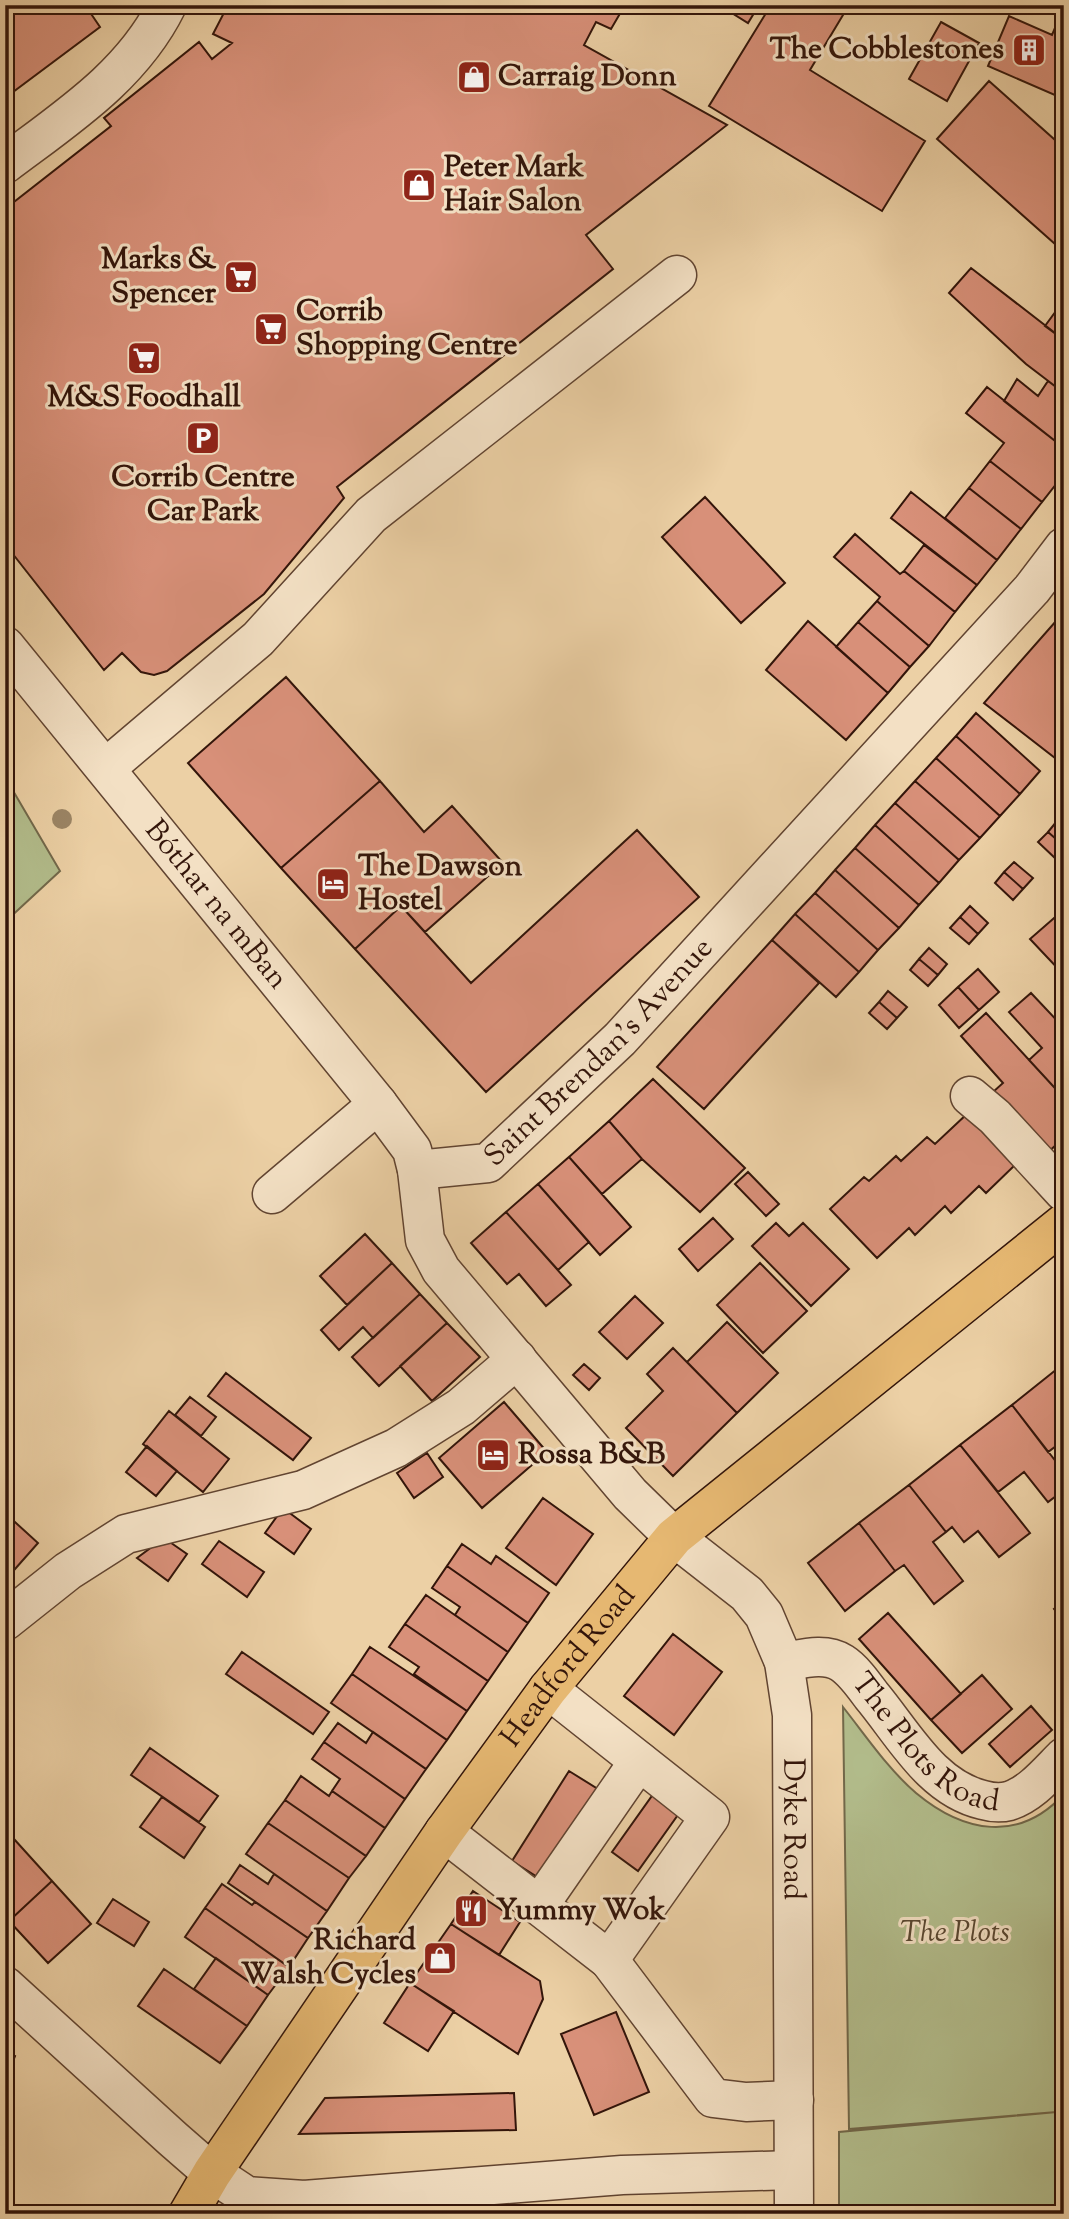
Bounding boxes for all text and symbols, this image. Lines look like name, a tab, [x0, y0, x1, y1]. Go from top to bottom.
place label: The Cobblestones	[770, 29, 1004, 72]
building icon: The Cobblestones	[1010, 31, 1048, 69]
place label: Carraig Donn	[498, 56, 677, 99]
shop icon: Carraig Donn	[455, 58, 493, 96]
place label: Peter Mark Hair Salon	[444, 147, 584, 224]
shop icon: Peter Mark Hair Salon	[400, 166, 438, 204]
place label: Marks & Spencer	[101, 239, 217, 316]
supermarket icon: Marks & Spencer	[222, 258, 260, 296]
place label: Corrib Shopping Centre	[296, 291, 518, 368]
supermarket icon: Corrib Shopping Centre	[252, 310, 290, 348]
supermarket icon: M&S Foodhall	[125, 339, 163, 377]
place label: M&S Foodhall	[47, 377, 241, 420]
parking icon: Corrib Centre Car Park	[184, 419, 222, 457]
place label: Corrib Centre Car Park	[111, 457, 295, 534]
street label: Bóthar na mBan	[134, 811, 298, 999]
place label: The Dawson Hostel	[358, 846, 523, 923]
hotel icon: The Dawson Hostel	[314, 865, 352, 903]
street label: Saint Brendan's Avenue	[475, 929, 724, 1177]
place label: Rossa B&B	[518, 1434, 665, 1477]
hotel icon: Rossa B&B	[474, 1436, 512, 1474]
street label: Headford Road	[491, 1576, 647, 1757]
street label: The Plots Road	[840, 1664, 1002, 1824]
street label: Dyke Road	[771, 1758, 814, 1900]
place label: Yummy Wok	[496, 1890, 666, 1933]
restaurant icon: Yummy Wok	[452, 1892, 490, 1930]
park label: The Plots	[900, 1912, 1010, 1955]
place label: Richard Walsh Cycles	[241, 1920, 416, 1997]
shop icon: Richard Walsh Cycles	[421, 1939, 459, 1977]

